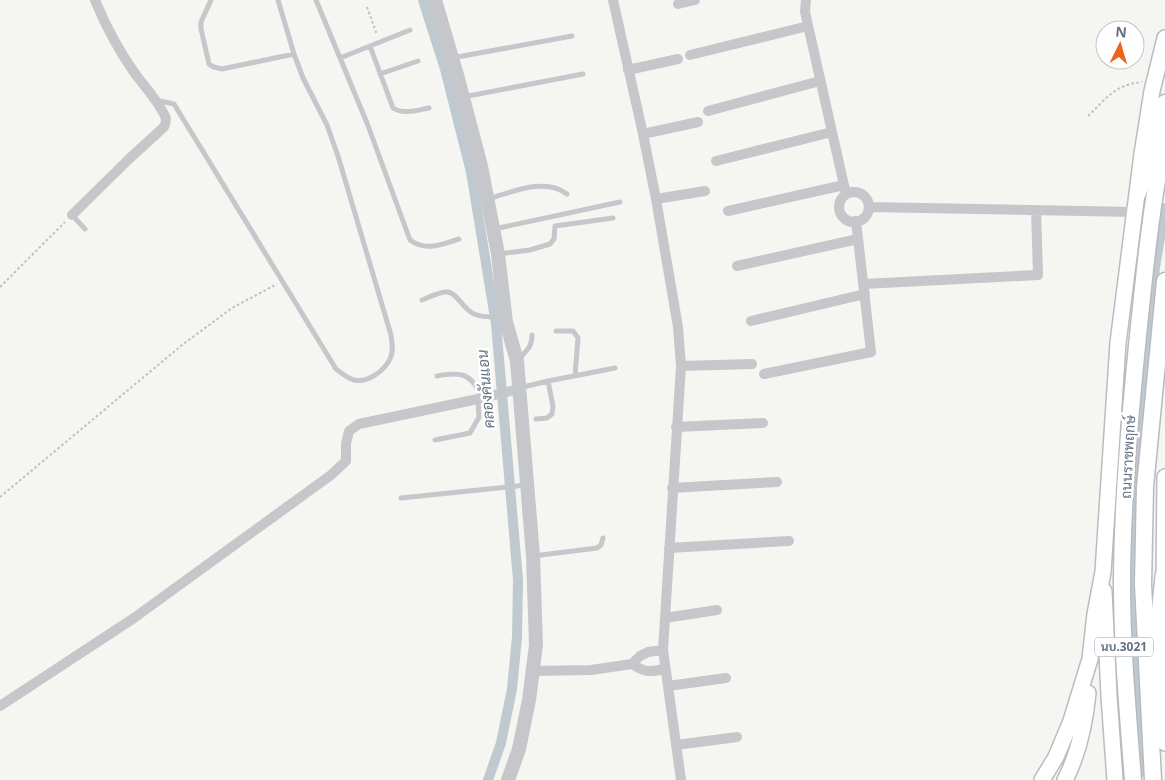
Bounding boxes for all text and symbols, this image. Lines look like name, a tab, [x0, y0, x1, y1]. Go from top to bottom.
north arrow	[1095, 20, 1145, 70]
text: N	[1115, 22, 1128, 42]
water label: คลองคันแอน	[472, 348, 498, 429]
street label: ถนนราชพฤกษ์	[1116, 414, 1139, 499]
road number: นบ.3021	[1095, 638, 1153, 656]

